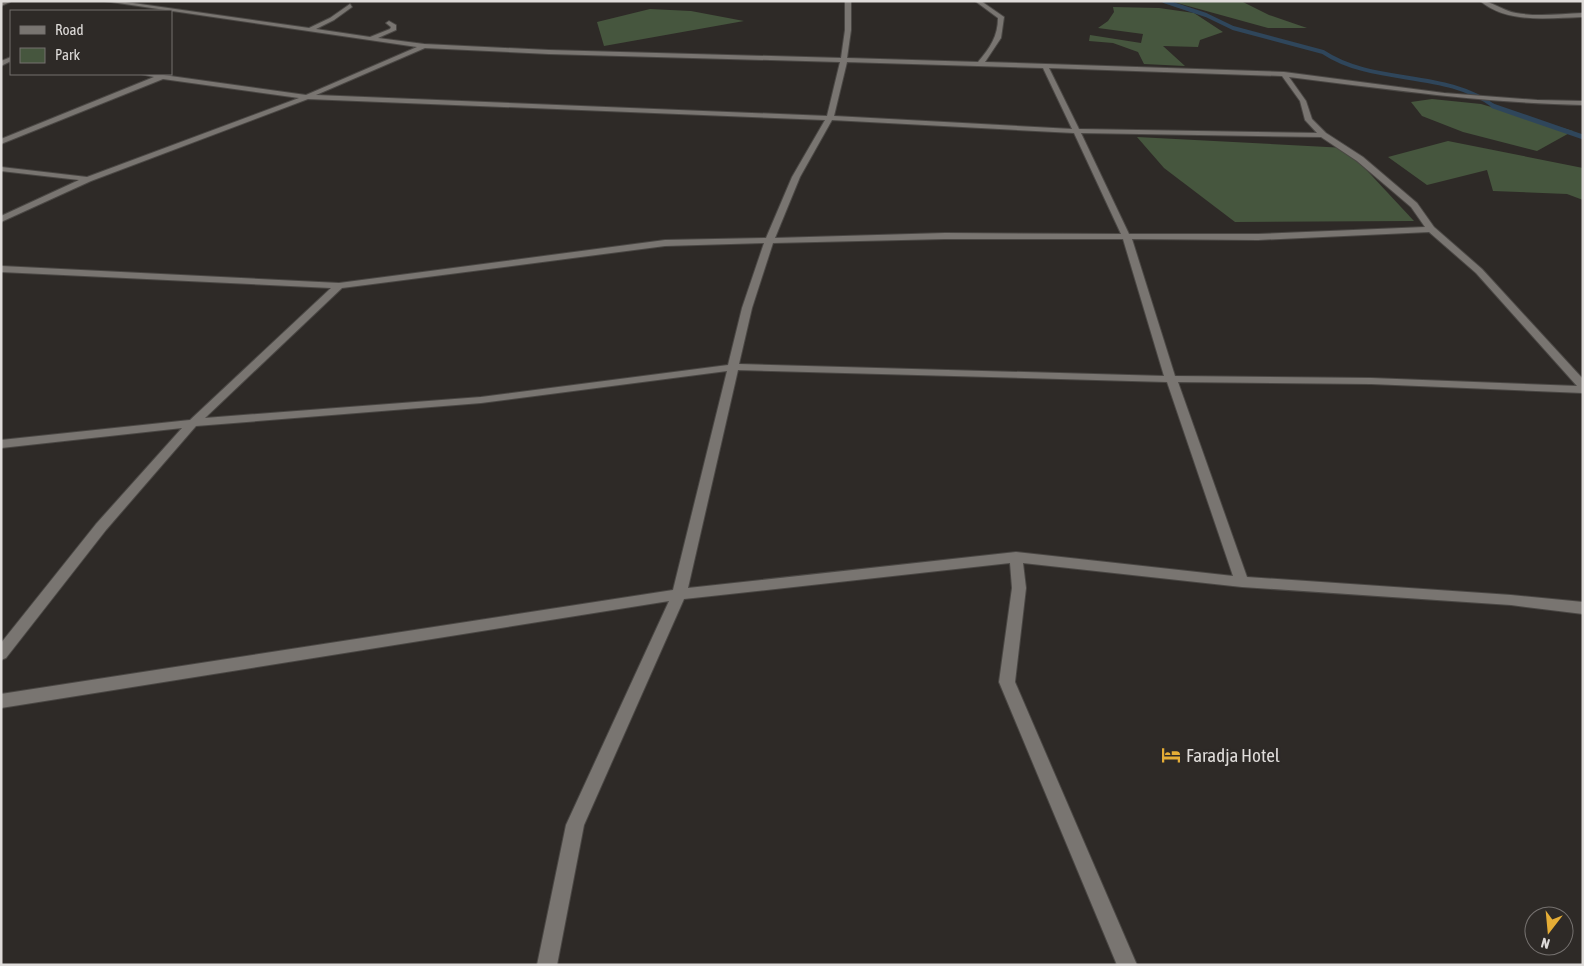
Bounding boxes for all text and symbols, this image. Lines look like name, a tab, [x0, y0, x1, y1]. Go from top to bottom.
legend	[10, 10, 172, 75]
text: Road	[55, 21, 84, 38]
text: Park	[55, 46, 80, 63]
hotel icon: Faradja Hotel	[1160, 744, 1182, 766]
place label: Faradja Hotel	[1186, 744, 1280, 766]
north arrow	[1524, 906, 1574, 956]
text: N	[1539, 935, 1552, 952]

